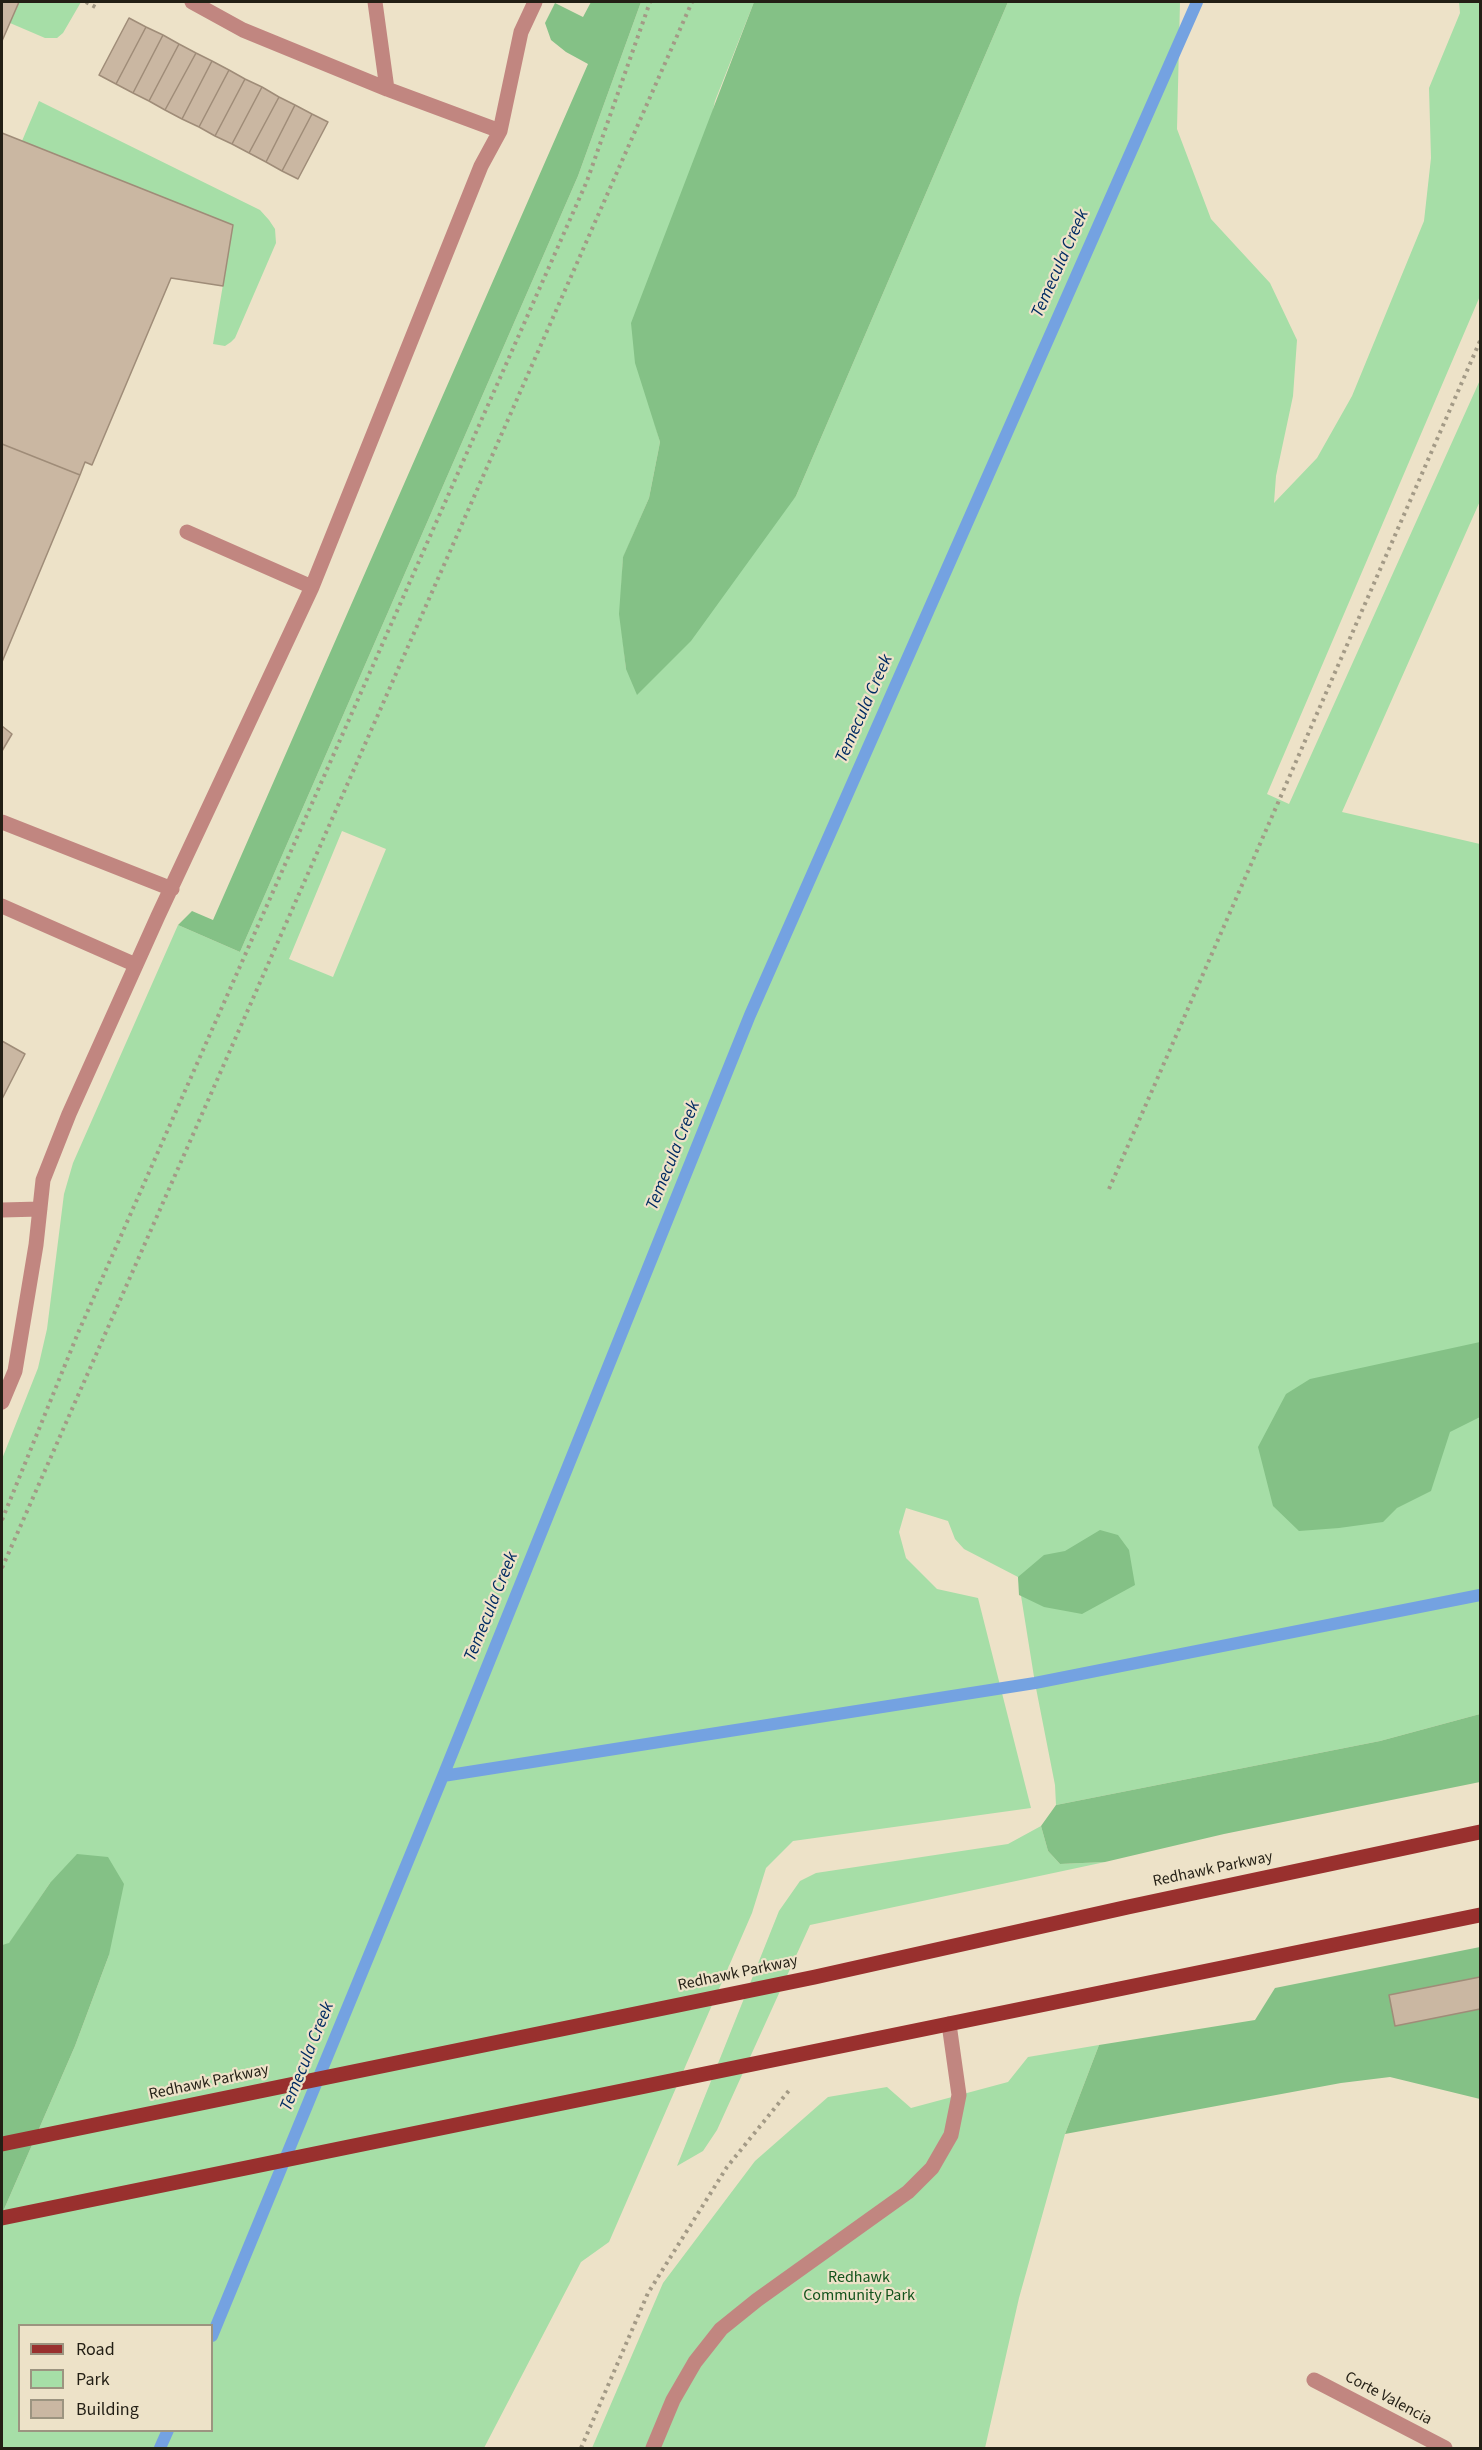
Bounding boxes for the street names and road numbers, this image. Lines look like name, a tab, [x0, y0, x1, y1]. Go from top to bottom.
street label: Redhawk Parkway	[1151, 1848, 1275, 1892]
street label: Redhawk Parkway	[676, 1952, 800, 1996]
street label: Redhawk Parkway	[147, 2061, 271, 2105]
street label: Corte Valencia	[1341, 2368, 1435, 2430]

